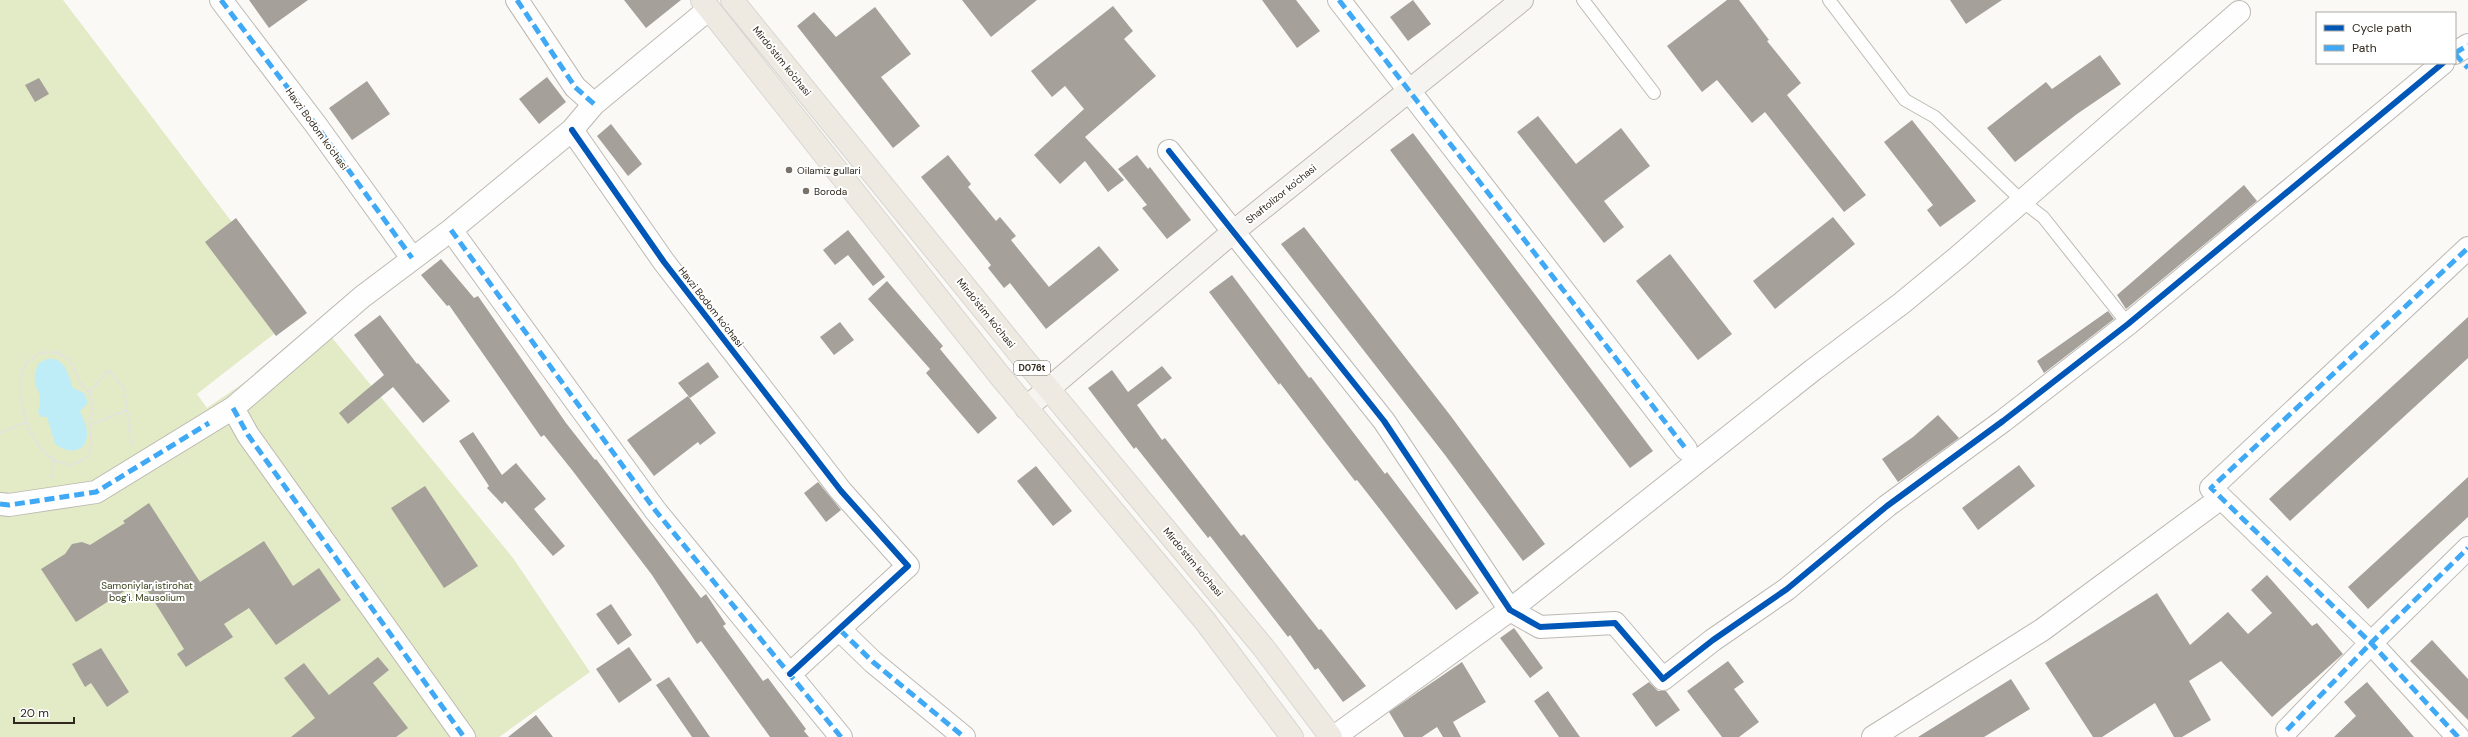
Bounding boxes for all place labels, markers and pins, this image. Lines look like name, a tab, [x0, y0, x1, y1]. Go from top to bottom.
place label: Oilamiz gullari	[797, 164, 861, 177]
marker: Oilamiz gullari	[784, 165, 794, 175]
place label: Boroda	[814, 185, 847, 198]
marker: Boroda	[801, 186, 811, 196]

